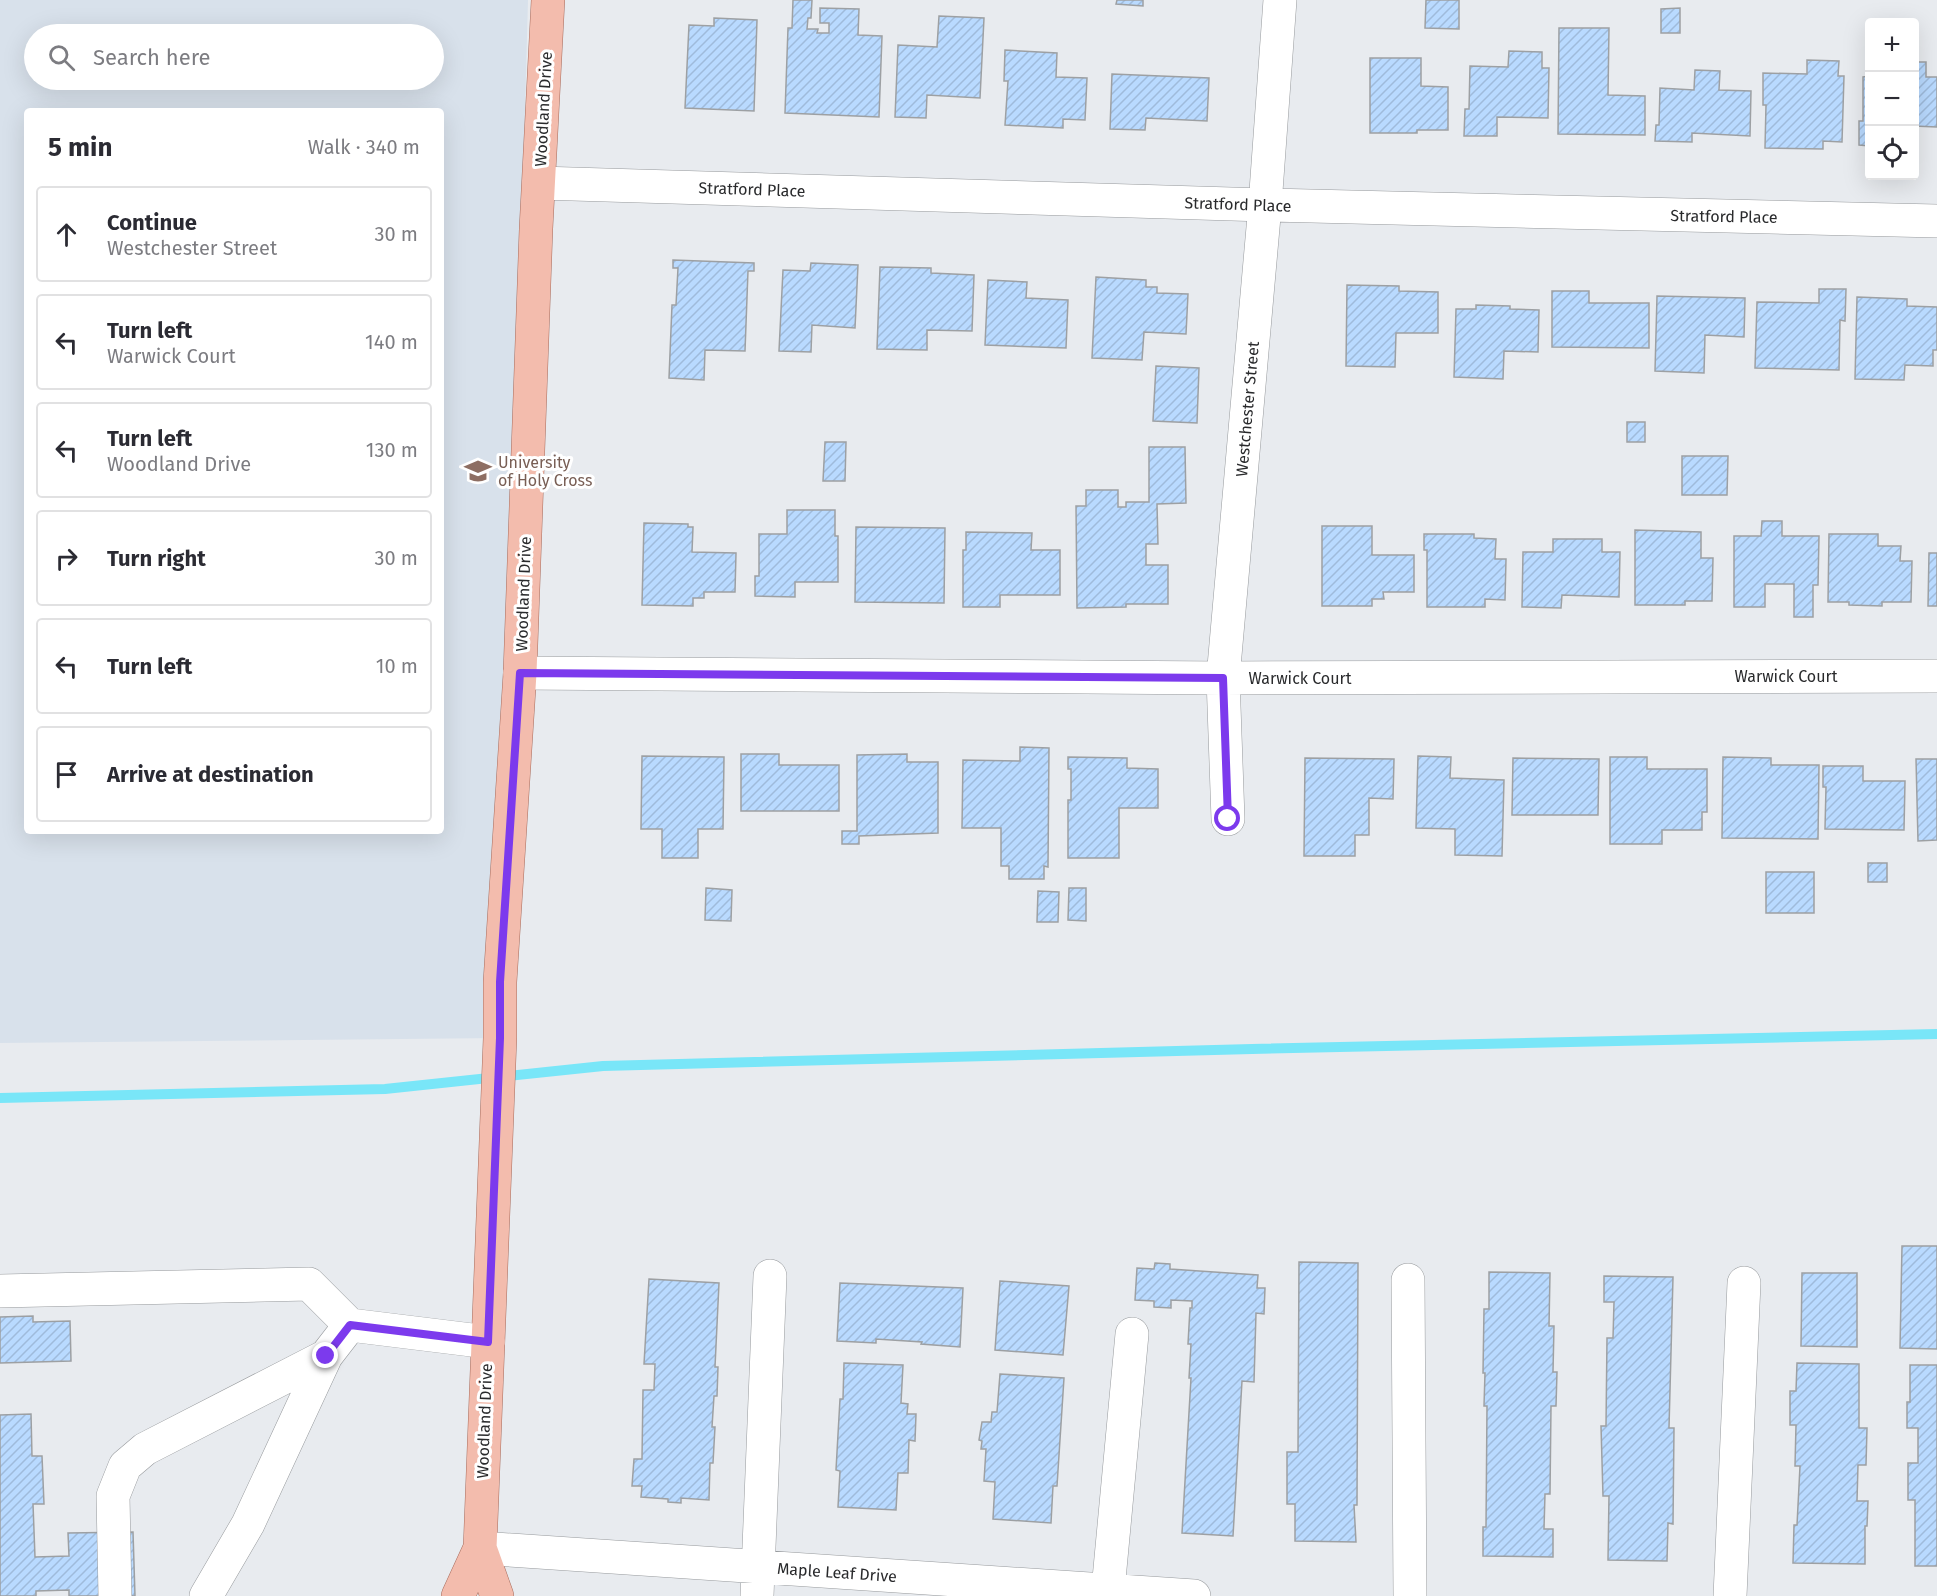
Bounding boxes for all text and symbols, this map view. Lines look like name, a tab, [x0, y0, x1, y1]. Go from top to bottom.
map controls	[1865, 18, 1919, 180]
button: +	[1865, 18, 1919, 72]
search box	[24, 24, 444, 90]
icon: search	[45, 41, 78, 74]
text: Search here	[93, 44, 211, 71]
street label: Woodland Drive	[531, 51, 556, 167]
button: −	[1865, 72, 1919, 126]
button: locate	[1865, 126, 1919, 180]
text: 5 min	[48, 132, 112, 163]
text: Walk · 340 m	[308, 135, 420, 159]
street label: Stratford Place	[698, 178, 806, 201]
street label: Stratford Place	[1184, 193, 1292, 216]
street label: Stratford Place	[1670, 206, 1778, 227]
text: Continue	[107, 209, 197, 236]
icon: ahead	[50, 218, 83, 251]
text: 30 m	[374, 222, 418, 246]
text: Westchester Street	[107, 236, 277, 260]
text: Turn left	[107, 317, 192, 344]
icon: left	[50, 326, 83, 359]
text: 140 m	[365, 330, 418, 354]
street label: Westchester Street	[1232, 340, 1263, 478]
text: Warwick Court	[107, 344, 236, 368]
text: Turn left	[107, 425, 192, 452]
icon: left	[50, 434, 83, 467]
text: 130 m	[366, 438, 418, 462]
text: Woodland Drive	[107, 452, 251, 476]
place label: University of Holy Cross	[498, 453, 592, 490]
school or university icon: University of Holy Cross	[463, 456, 493, 486]
street label: Woodland Drive	[512, 536, 535, 652]
icon: right	[50, 542, 83, 575]
text: Turn right	[107, 545, 206, 572]
text: 30 m	[374, 546, 418, 570]
icon: left	[50, 650, 83, 683]
text: Turn left	[107, 653, 192, 680]
text: 10 m	[376, 654, 418, 678]
street label: Warwick Court	[1735, 667, 1838, 686]
street label: Warwick Court	[1249, 669, 1352, 688]
icon: arrive	[50, 758, 83, 791]
text: Arrive at destination	[107, 761, 314, 788]
route start	[1214, 805, 1240, 831]
route end	[312, 1342, 338, 1368]
street label: Woodland Drive	[473, 1363, 496, 1479]
street label: Maple Leaf Drive	[776, 1559, 898, 1586]

